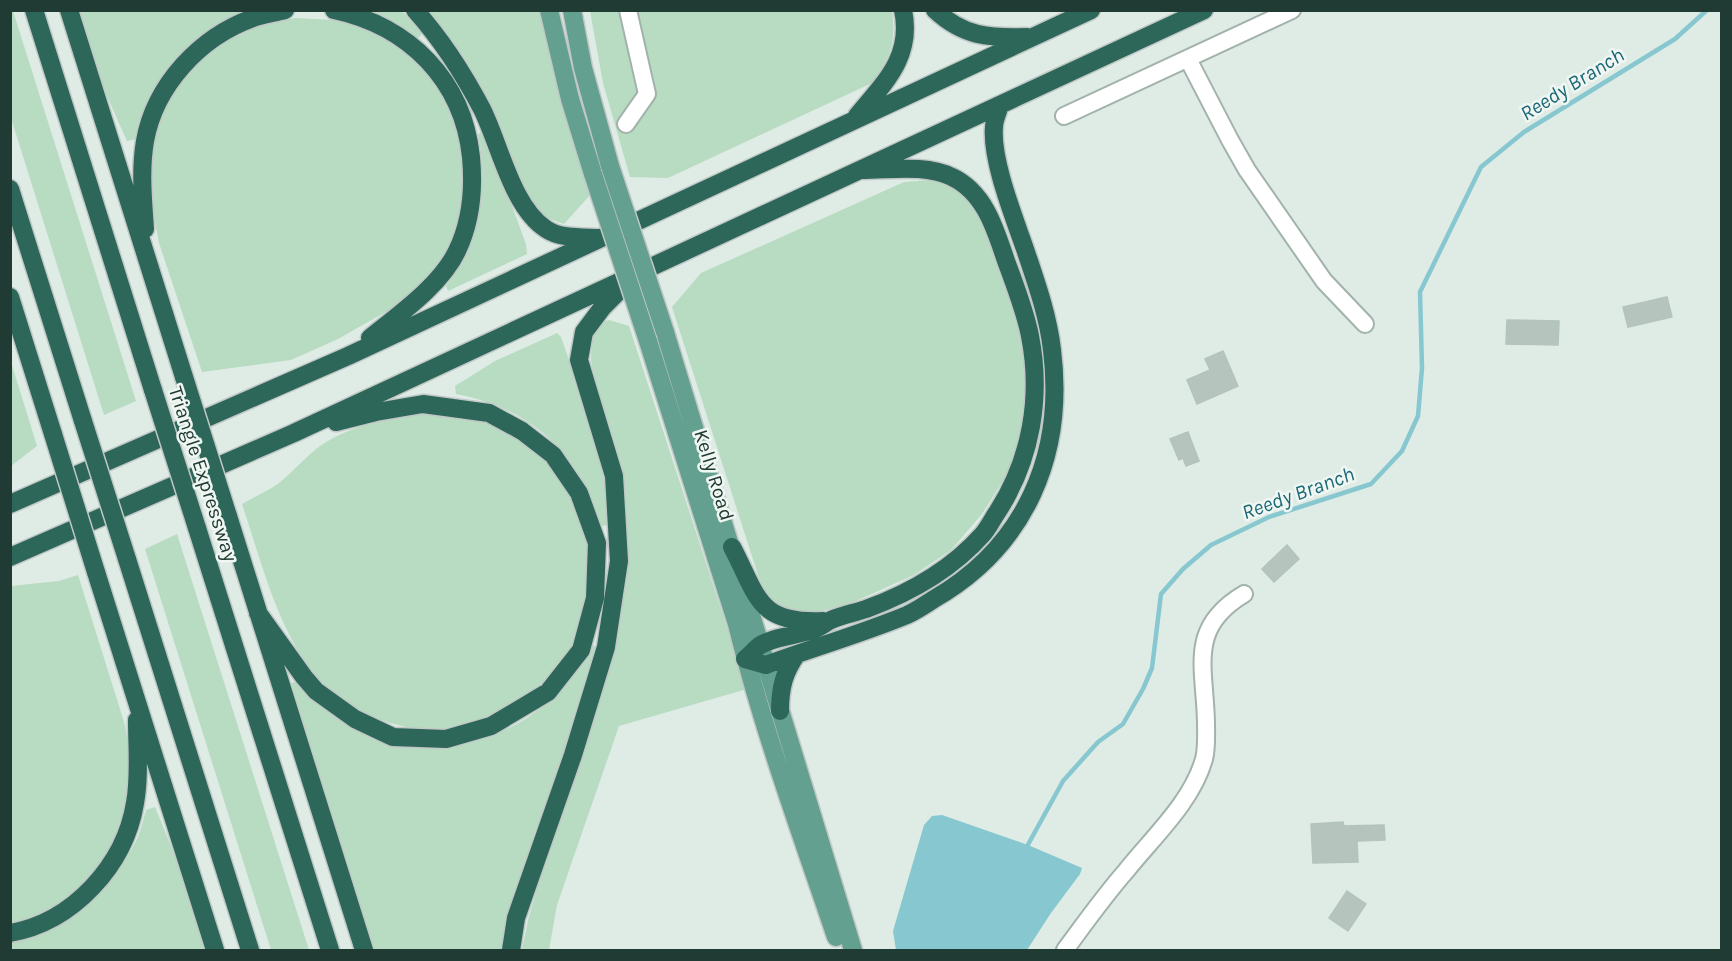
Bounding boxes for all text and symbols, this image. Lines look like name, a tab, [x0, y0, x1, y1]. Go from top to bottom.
water label: Reedy Branch	[1516, 43, 1628, 125]
street label: Triangle Expressway	[164, 383, 242, 565]
street label: Kelly Road	[689, 427, 739, 523]
water label: Reedy Branch	[1238, 462, 1358, 524]

